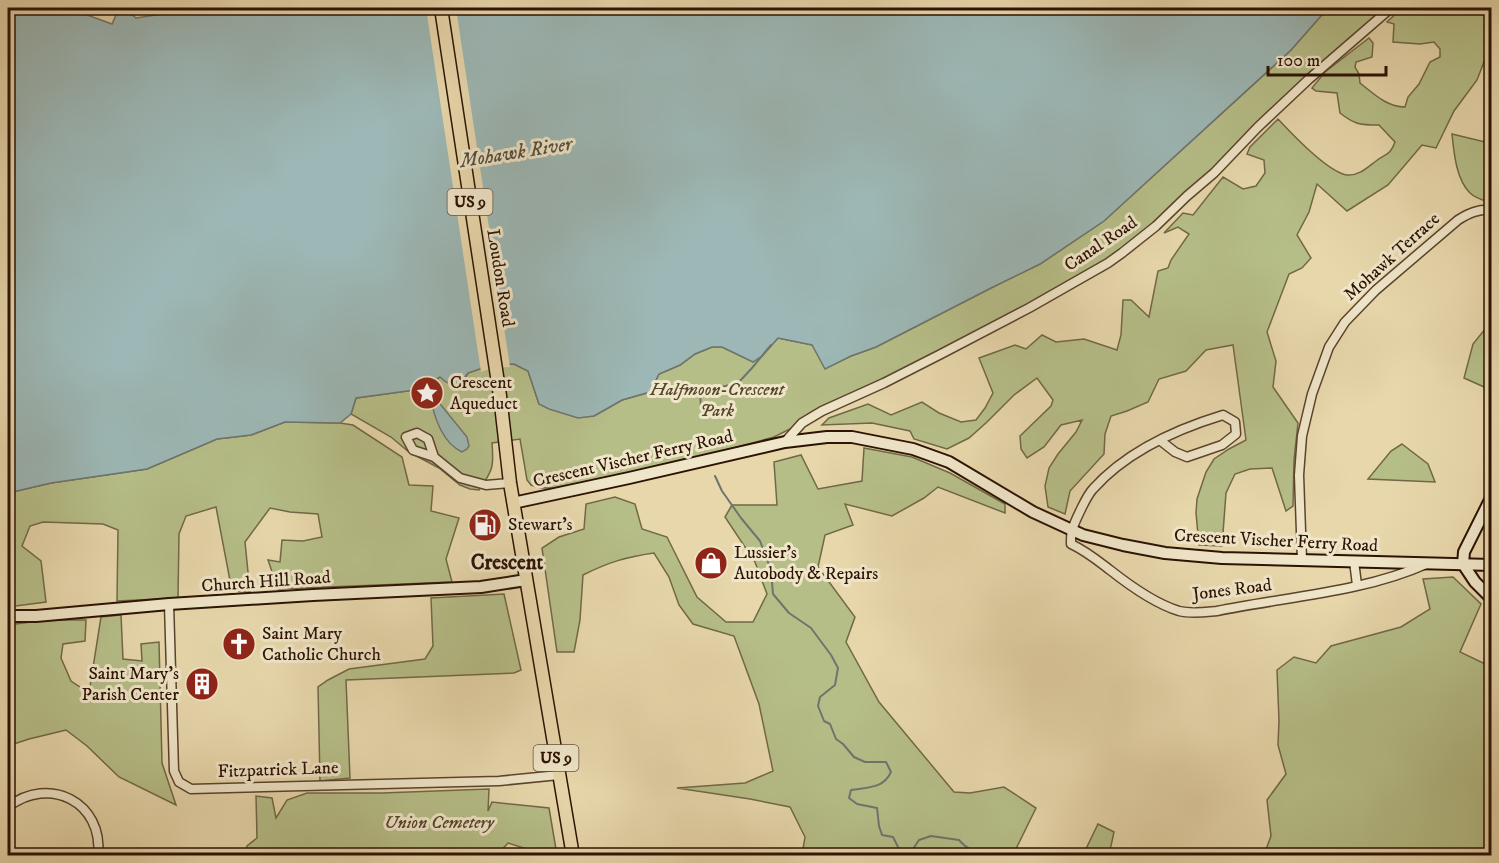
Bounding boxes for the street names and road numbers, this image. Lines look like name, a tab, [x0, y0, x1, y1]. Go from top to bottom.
road number: US 9	[448, 189, 492, 215]
street label: Mohawk Terrace	[1340, 208, 1444, 306]
street label: Canal Road	[1060, 212, 1142, 276]
street label: Loudon Road	[481, 228, 519, 328]
street label: Crescent Vischer Ferry Road	[531, 425, 735, 493]
street label: Crescent Vischer Ferry Road	[1173, 525, 1379, 557]
street label: Church Hill Road	[201, 567, 331, 597]
street label: Jones Road	[1189, 574, 1273, 606]
road number: US 9	[534, 745, 578, 771]
street label: Fitzpatrick Lane	[217, 757, 339, 783]

